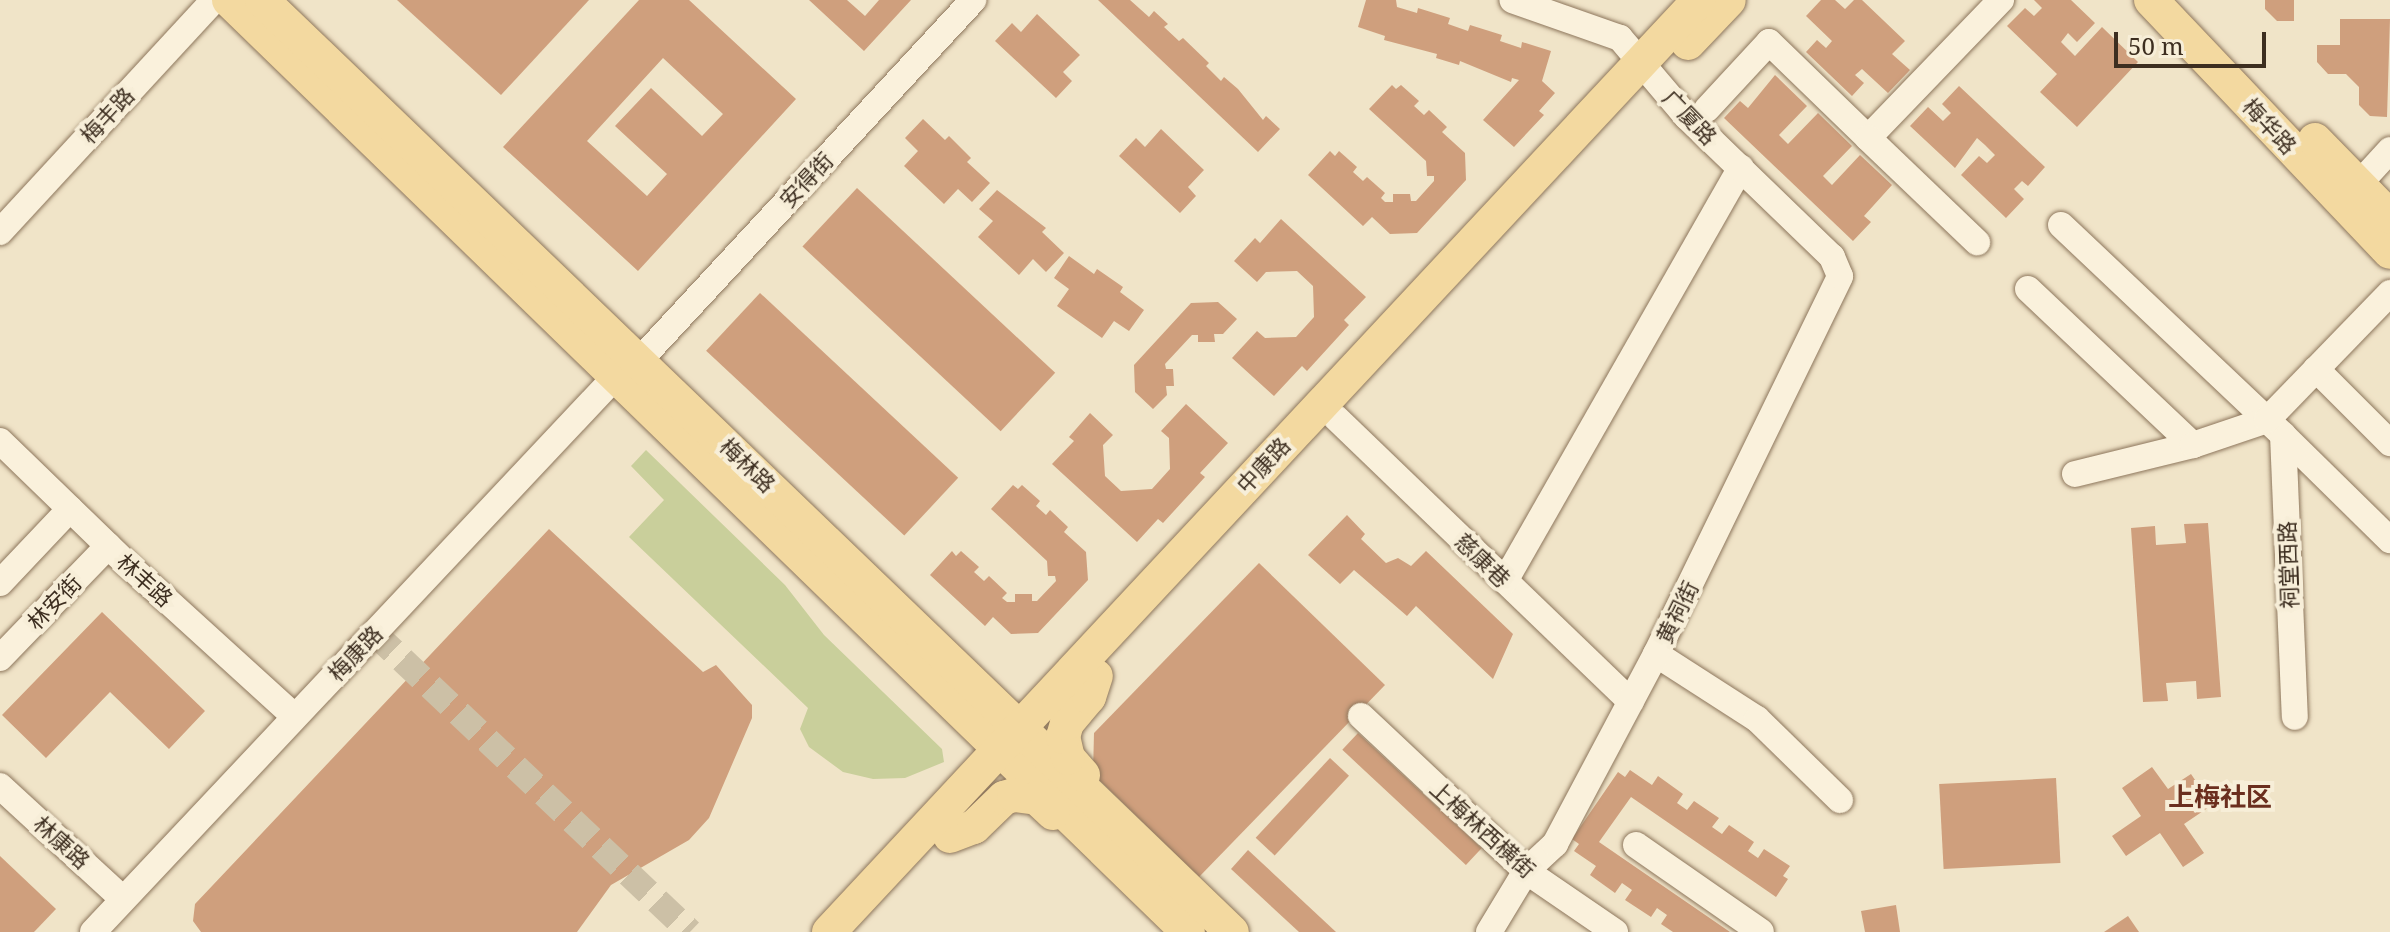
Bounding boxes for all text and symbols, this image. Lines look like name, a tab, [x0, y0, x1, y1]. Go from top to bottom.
scale bar	[2118, 16, 2270, 66]
text: 50 m	[2128, 29, 2184, 62]
street label: 梅丰路	[75, 82, 139, 148]
street label: 广厦路	[1658, 84, 1722, 150]
street label: 梅华路	[2238, 93, 2302, 159]
street label: 安得街	[774, 147, 838, 213]
street label: 中康路	[1231, 432, 1295, 498]
street label: 梅林路	[715, 433, 781, 497]
street label: 祠堂西路	[2273, 521, 2303, 609]
street label: 慈康巷	[1450, 528, 1516, 592]
street label: 林丰路	[112, 548, 178, 612]
street label: 林安街	[22, 569, 86, 635]
street label: 黄祠街	[1651, 577, 1703, 647]
street label: 梅康路	[323, 620, 387, 686]
street label: 上梅林西横街	[1425, 775, 1541, 883]
district label: 上梅社区	[2168, 781, 2272, 813]
street label: 林康路	[29, 810, 95, 874]

